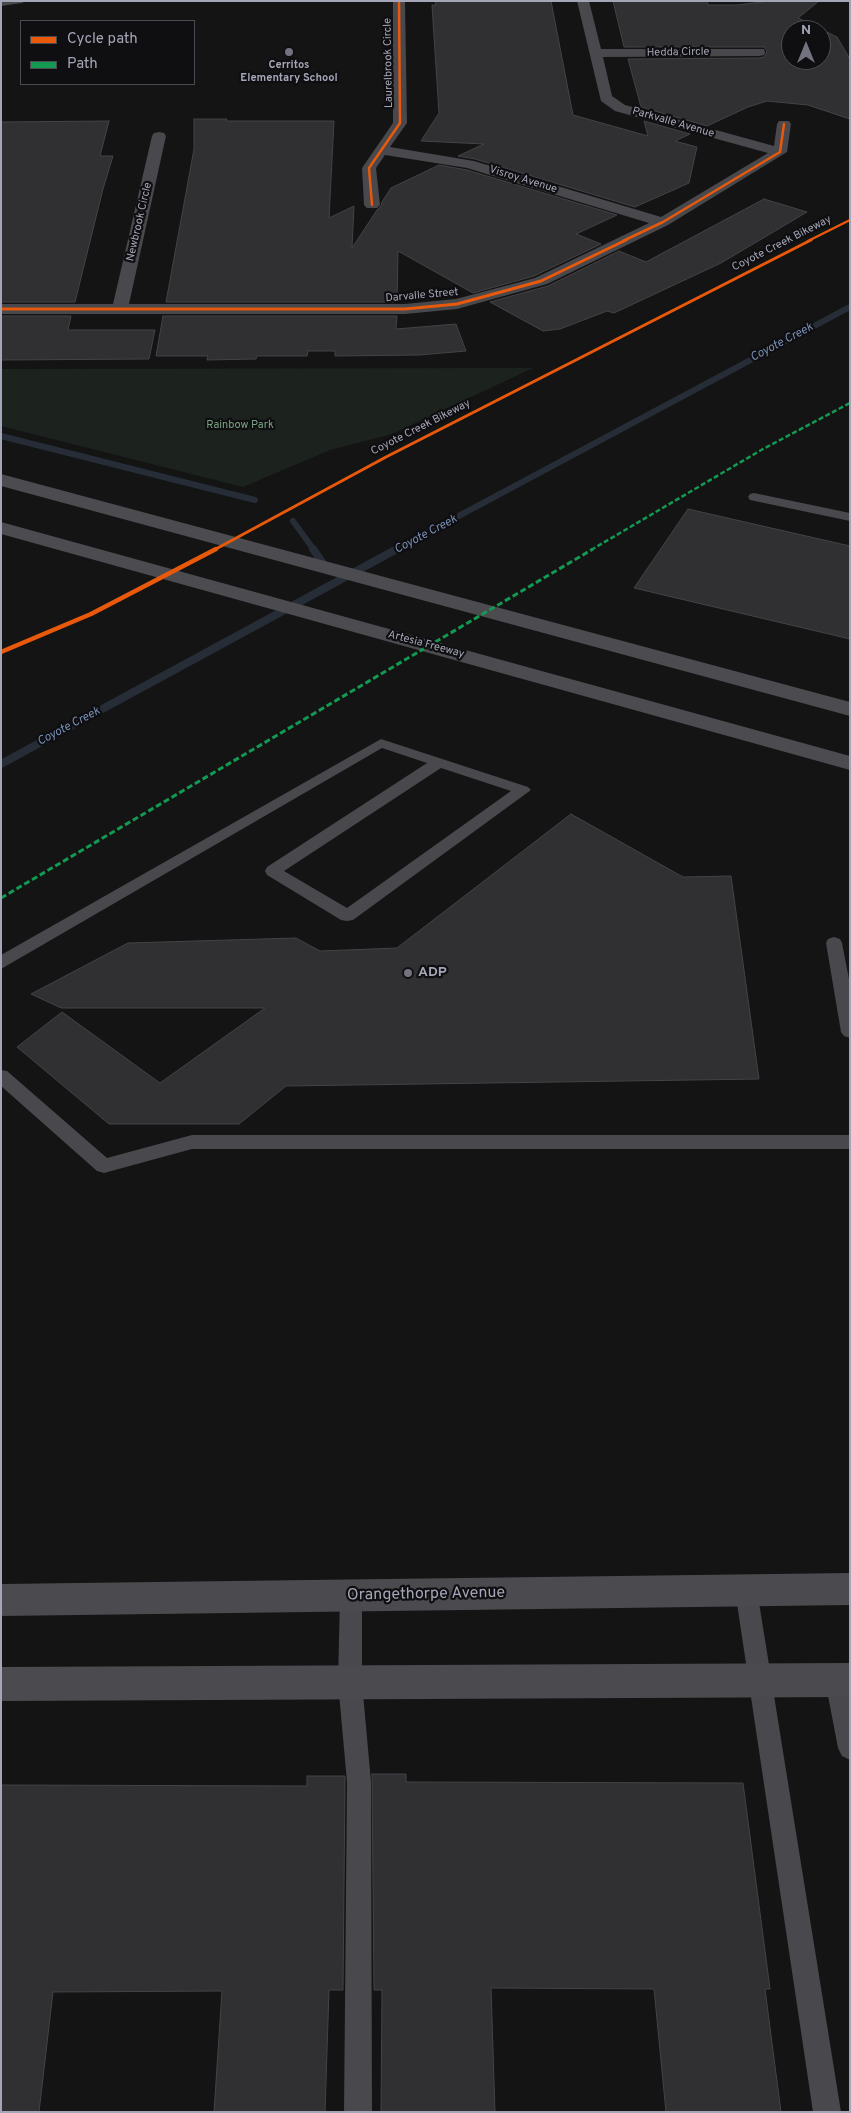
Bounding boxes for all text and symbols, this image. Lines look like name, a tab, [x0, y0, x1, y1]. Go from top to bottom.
street label: Laurelbrook Circle	[382, 18, 396, 108]
legend	[20, 20, 195, 85]
north arrow	[781, 20, 831, 70]
text: N	[801, 22, 811, 39]
text: Cycle path	[67, 30, 138, 49]
marker: Cerritos Elementary School	[283, 46, 295, 58]
street label: Hedda Circle	[646, 46, 710, 60]
text: Path	[67, 55, 98, 74]
place label: Cerritos Elementary School	[240, 59, 338, 85]
street label: Parkvalle Avenue	[630, 105, 716, 141]
street label: Visroy Avenue	[487, 163, 559, 197]
street label: Newbrook Circle	[124, 181, 156, 263]
street label: Coyote Creek Bikeway	[730, 213, 834, 275]
street label: Darvalle Street	[385, 286, 459, 306]
water label: Coyote Creek	[748, 320, 816, 366]
street label: Coyote Creek Bikeway	[369, 397, 473, 459]
park label: Rainbow Park	[206, 419, 274, 433]
water label: Coyote Creek	[392, 512, 460, 558]
street label: Artesia Freeway	[386, 628, 466, 662]
water label: Coyote Creek	[35, 704, 103, 750]
place label: ADP	[418, 965, 447, 981]
marker: ADP	[402, 967, 414, 979]
street label: Orangethorpe Avenue	[347, 1584, 505, 1606]

